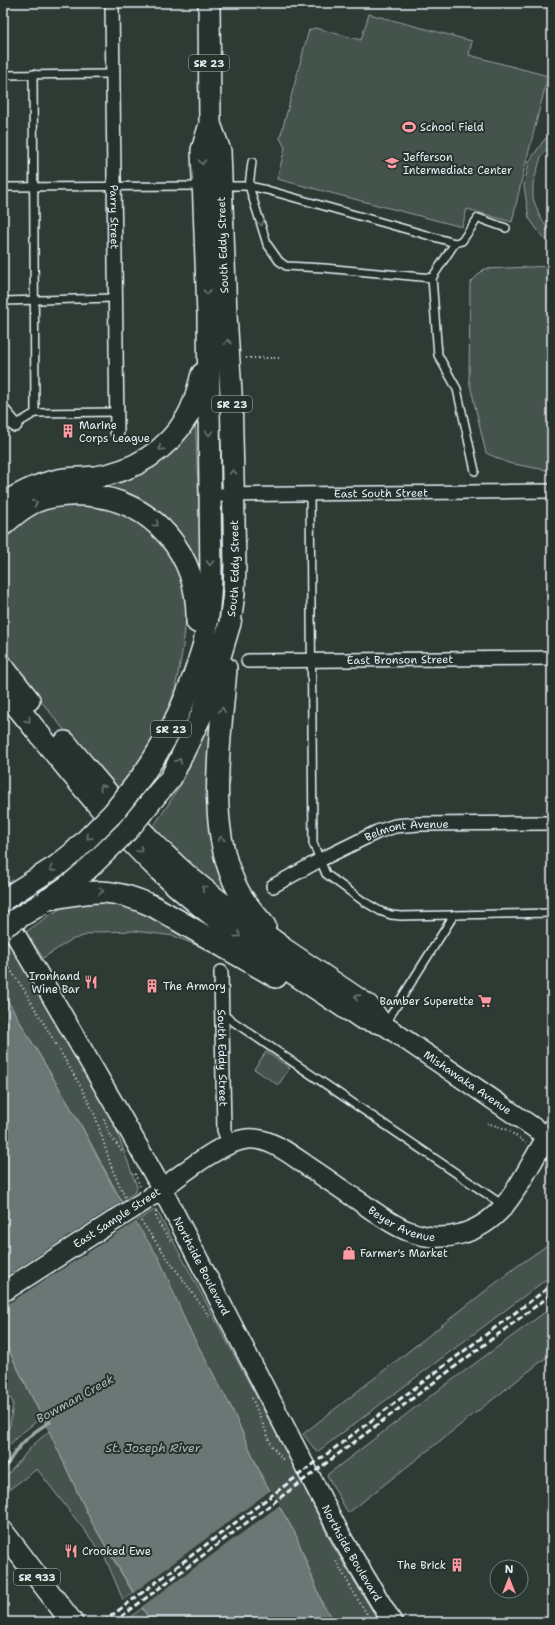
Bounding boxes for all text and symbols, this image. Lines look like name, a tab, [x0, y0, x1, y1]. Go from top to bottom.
road number: SR 23	[189, 55, 229, 71]
sports icon: School Field	[401, 119, 417, 135]
place label: School Field	[420, 120, 484, 135]
place label: Jefferson Intermediate Center	[403, 150, 512, 178]
school or university icon: Jefferson Intermediate Center	[384, 155, 400, 171]
one-way arrow	[198, 159, 206, 165]
street label: Parry Street	[107, 185, 122, 250]
street label: South Eddy Street	[214, 196, 232, 294]
one-way arrow	[256, 220, 264, 227]
one-way arrow	[203, 289, 212, 295]
one-way arrow	[223, 339, 232, 345]
road number: SR 23	[212, 396, 252, 412]
place label: Marine Corps League	[79, 418, 150, 446]
building icon: Marine Corps League	[60, 423, 76, 439]
one-way arrow	[205, 430, 213, 436]
one-way arrow	[158, 443, 166, 451]
one-way arrow	[229, 469, 238, 475]
street label: East South Street	[334, 485, 428, 501]
one-way arrow	[31, 500, 38, 508]
one-way arrow	[151, 519, 159, 526]
street label: South Eddy Street	[223, 520, 243, 618]
one-way arrow	[206, 560, 215, 566]
street label: East Bronson Street	[347, 651, 454, 668]
one-way arrow	[217, 707, 226, 713]
one-way arrow	[23, 715, 30, 722]
road number: SR 23	[151, 721, 191, 737]
one-way arrow	[174, 757, 182, 765]
one-way arrow	[100, 784, 107, 792]
street label: Belmont Avenue	[362, 816, 449, 845]
one-way arrow	[86, 832, 94, 840]
one-way arrow	[218, 836, 226, 843]
one-way arrow	[135, 845, 143, 853]
one-way arrow	[49, 864, 56, 872]
one-way arrow	[202, 886, 209, 893]
one-way arrow	[98, 887, 104, 896]
one-way arrow	[234, 930, 241, 938]
place label: Ironhand Wine Bar	[29, 969, 80, 997]
restaurant icon: Ironhand Wine Bar	[83, 974, 99, 990]
building icon: The Armory	[144, 978, 160, 994]
place label: The Armory	[163, 979, 226, 994]
supermarket icon: Bamber Superette	[477, 993, 493, 1009]
place label: Bamber Superette	[380, 994, 474, 1009]
one-way arrow	[354, 995, 361, 1002]
street label: South Eddy Street	[214, 1009, 231, 1107]
street label: Mishawaka Avenue	[421, 1047, 515, 1118]
street label: East Sample Street	[70, 1184, 164, 1252]
street label: Beyer Avenue	[365, 1202, 436, 1245]
street label: Northside Boulevard	[170, 1214, 233, 1318]
shop icon: Farmer's Market	[341, 1245, 357, 1261]
place label: Farmer's Market	[360, 1246, 448, 1261]
water label: Bowman Creek	[33, 1371, 117, 1427]
water label: St. Joseph River	[106, 1440, 201, 1456]
street label: Northside Boulevard	[318, 1502, 385, 1604]
restaurant icon: Crooked Ewe	[63, 1543, 79, 1559]
place label: Crooked Ewe	[82, 1544, 151, 1559]
building icon: The Brick	[449, 1557, 465, 1573]
place label: The Brick	[397, 1558, 446, 1573]
north arrow	[489, 1559, 529, 1599]
text: N	[505, 1562, 514, 1577]
road number: SR 933	[14, 1569, 60, 1585]

